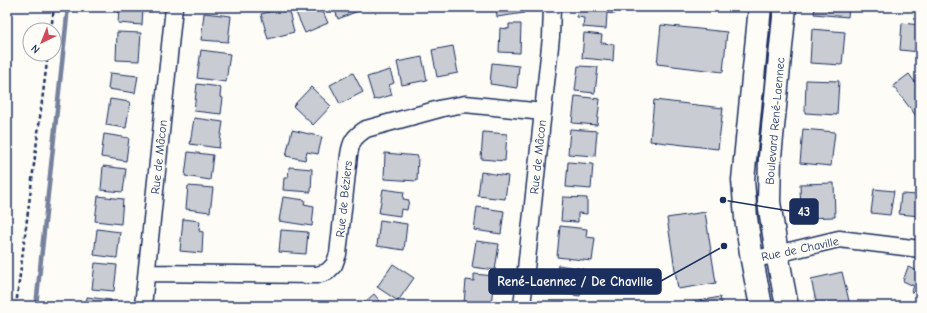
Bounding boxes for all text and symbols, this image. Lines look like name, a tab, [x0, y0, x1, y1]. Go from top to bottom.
north arrow	[22, 22, 62, 62]
text: N	[28, 42, 43, 56]
street label: Boulevard René-Laennec	[762, 56, 788, 185]
street label: Rue de Mâcon	[148, 119, 170, 195]
street label: Rue de Mâcon	[527, 119, 549, 195]
street label: Rue de Béziers	[333, 160, 355, 238]
callout: 43	[790, 199, 818, 224]
text: 43	[798, 204, 810, 219]
street label: Rue de Chaville	[760, 234, 840, 264]
callout: René-Laennec / De Chaville	[489, 269, 661, 294]
text: René-Laennec / De Chaville	[497, 274, 653, 289]

